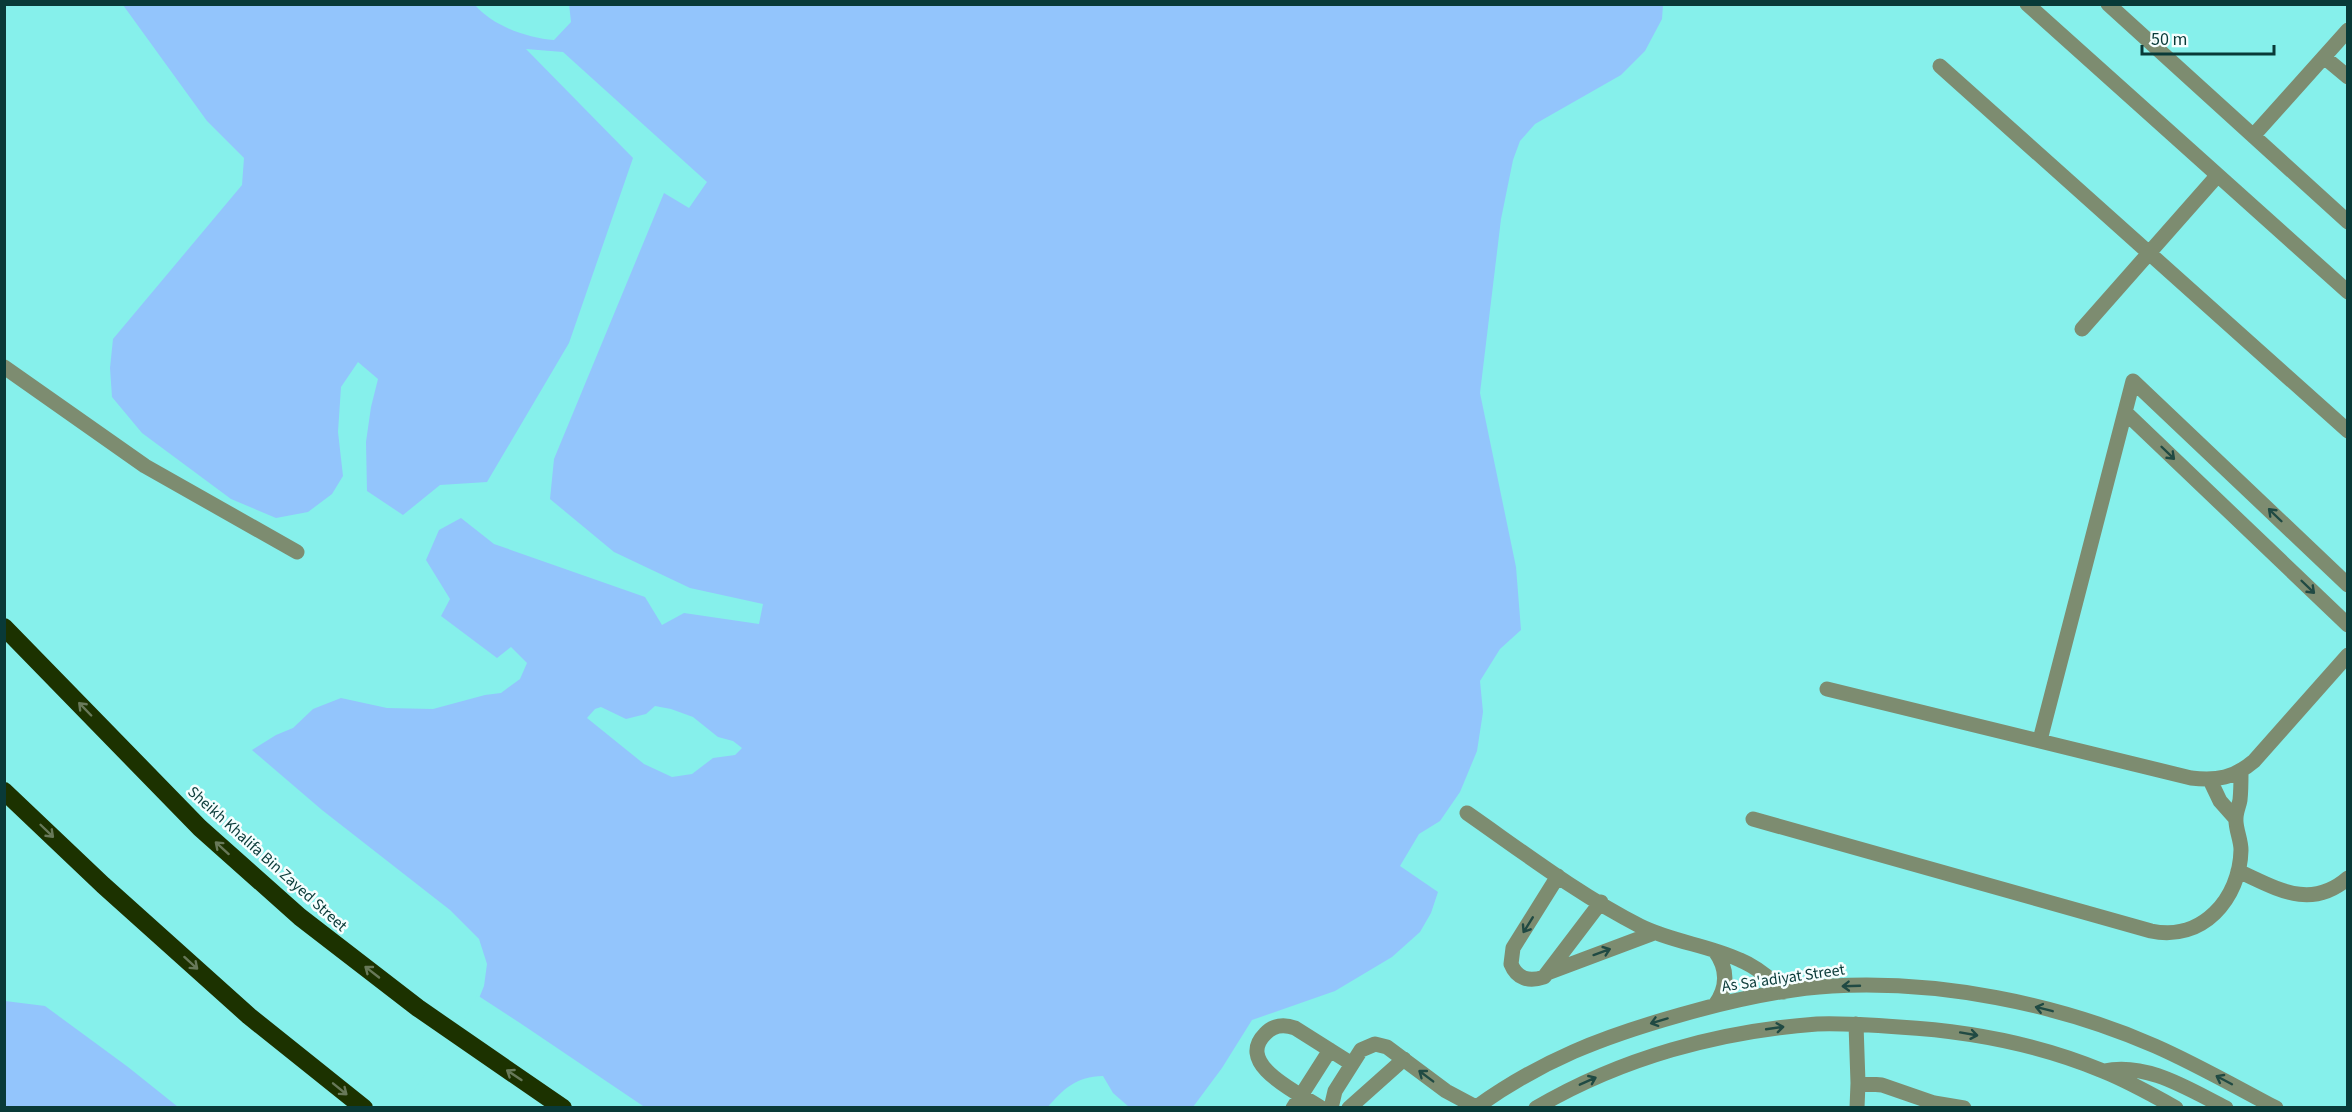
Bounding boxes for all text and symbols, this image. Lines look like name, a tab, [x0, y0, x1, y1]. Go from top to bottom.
scale bar	[2142, 18, 2274, 56]
text: 50 m	[2151, 27, 2187, 52]
one-way arrow	[2160, 445, 2175, 460]
one-way arrow	[2267, 508, 2282, 523]
one-way arrow	[2301, 580, 2316, 595]
one-way arrow	[78, 701, 93, 716]
street label: Sheikh Khalifa Bin Zayed Street	[183, 781, 352, 937]
one-way arrow	[39, 824, 54, 839]
one-way arrow	[215, 841, 230, 855]
one-way arrow	[1521, 916, 1533, 933]
one-way arrow	[1592, 946, 1611, 957]
one-way arrow	[183, 956, 198, 970]
street label: As Sa'adiyat Street	[1720, 958, 1847, 998]
one-way arrow	[364, 966, 380, 979]
one-way arrow	[1841, 980, 1861, 991]
one-way arrow	[2034, 1003, 2053, 1015]
one-way arrow	[1650, 1016, 1669, 1027]
one-way arrow	[1765, 1023, 1784, 1034]
one-way arrow	[1959, 1028, 1979, 1039]
one-way arrow	[506, 1069, 523, 1081]
one-way arrow	[1419, 1070, 1435, 1082]
one-way arrow	[2216, 1074, 2234, 1086]
one-way arrow	[1578, 1075, 1597, 1086]
one-way arrow	[332, 1082, 348, 1095]

